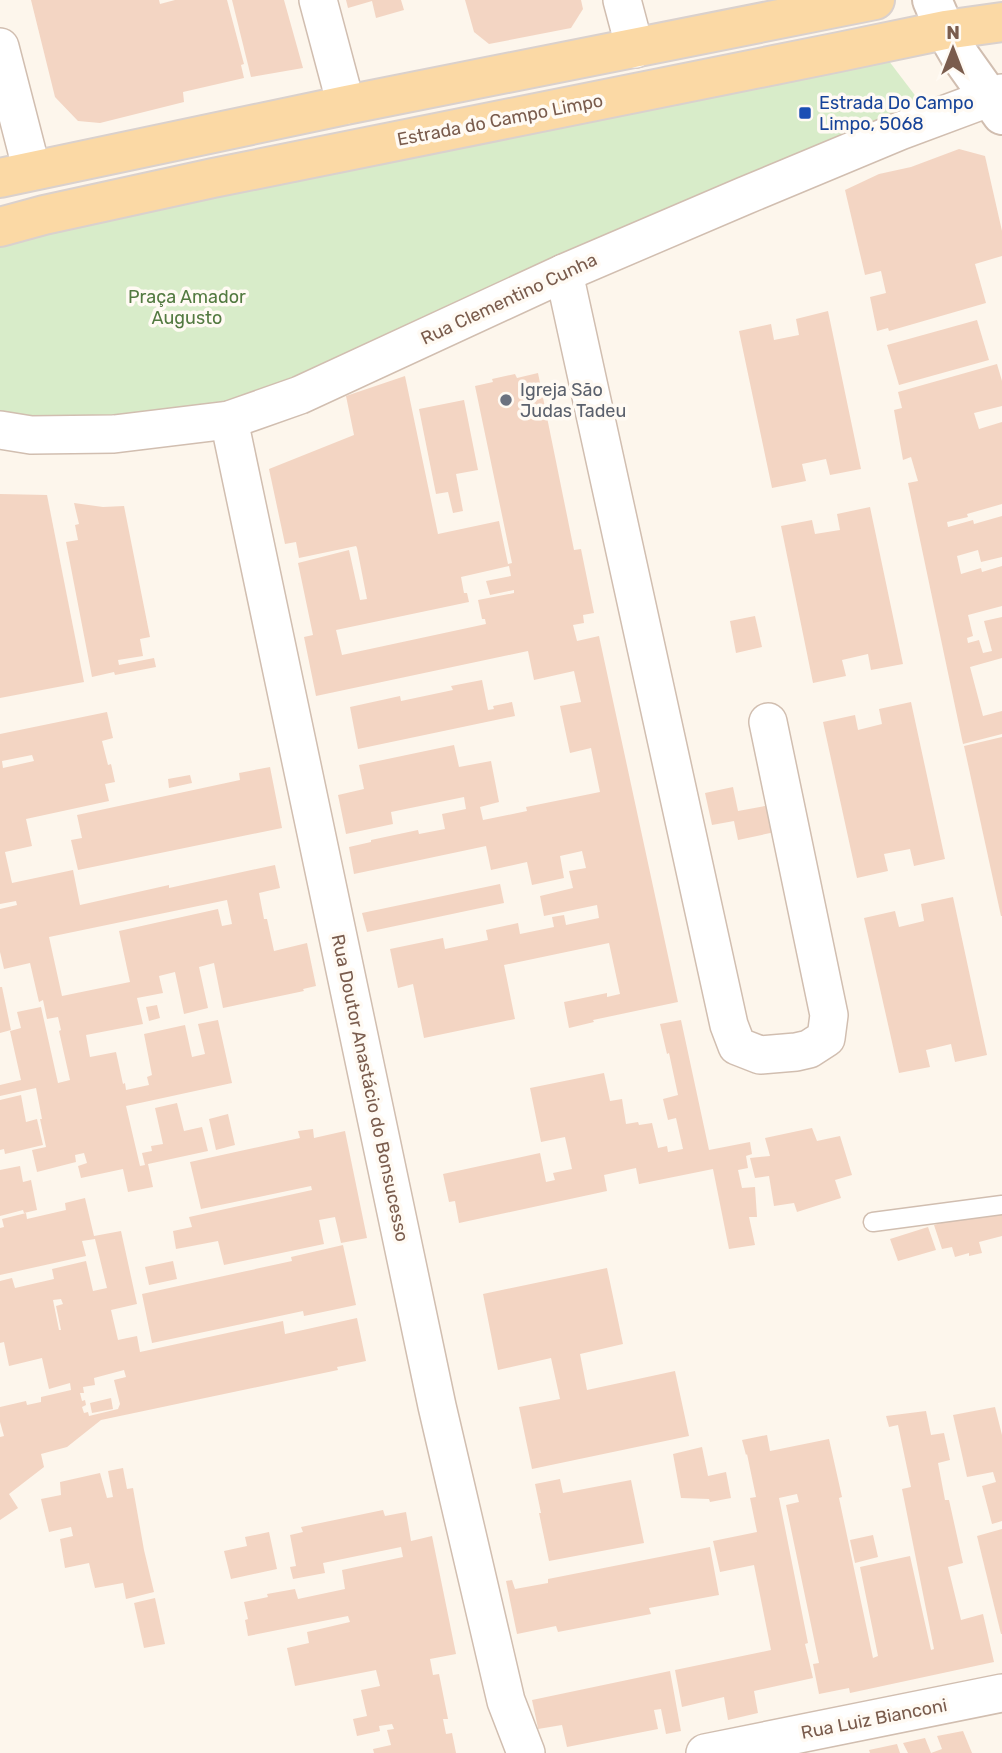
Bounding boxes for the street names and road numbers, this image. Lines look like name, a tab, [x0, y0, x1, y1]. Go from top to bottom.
street label: Estrada do Campo Limpo	[395, 89, 605, 151]
street label: Rua Clementino Cunha	[417, 248, 601, 350]
street label: Rua Doutor Anastácio do Bonsucesso	[327, 932, 413, 1244]
street label: Rua Luiz Bianconi	[799, 1694, 949, 1744]

